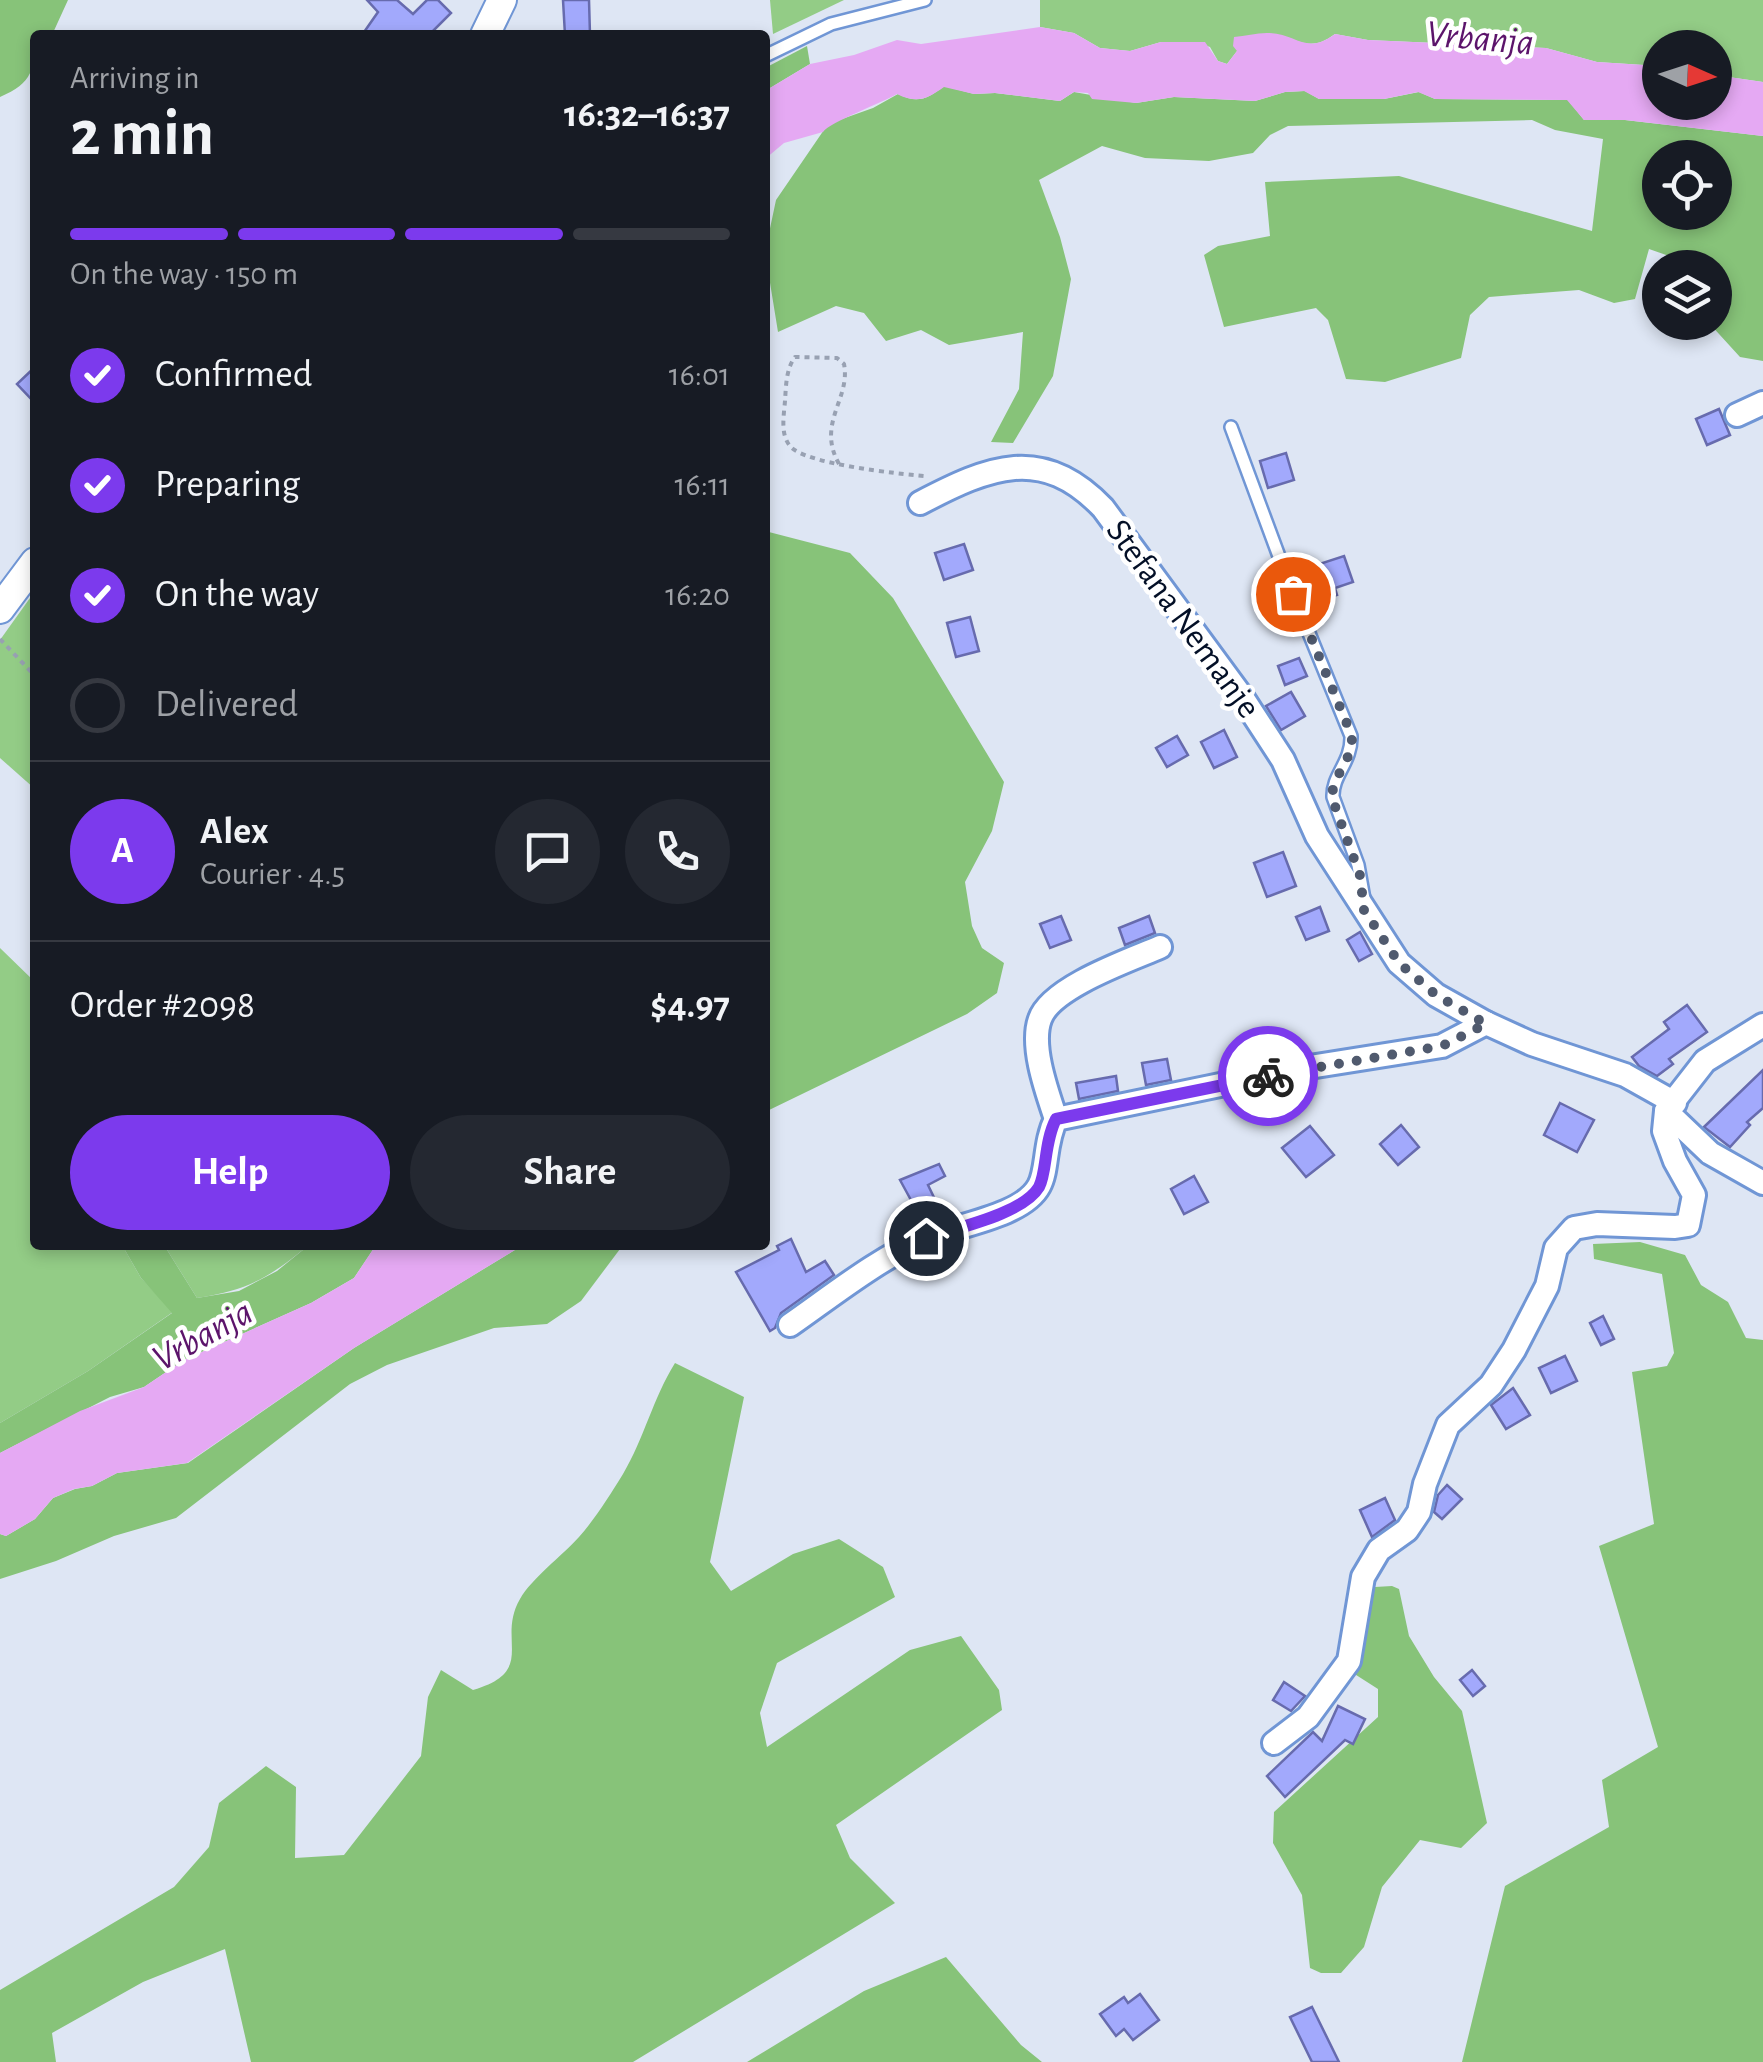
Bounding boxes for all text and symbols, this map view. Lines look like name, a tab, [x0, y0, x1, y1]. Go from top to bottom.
water label: Vrbanja	[1425, 15, 1535, 63]
north arrow	[1642, 30, 1732, 120]
map controls	[1642, 30, 1732, 340]
text: Arriving in	[70, 62, 199, 94]
text: 16:32–16:37	[564, 96, 730, 134]
text: 2 min	[70, 102, 214, 167]
button: locate	[1642, 140, 1732, 230]
button: layers	[1642, 250, 1732, 340]
text: On the way · 150 m	[70, 258, 298, 290]
icon: check	[70, 348, 125, 403]
text: Confirmed	[155, 356, 312, 394]
text: 16:01	[669, 359, 730, 391]
icon: check	[70, 458, 125, 513]
text: Preparing	[155, 466, 300, 504]
text: 16:11	[675, 469, 730, 501]
street label: Stefana Nemanje	[1099, 513, 1267, 725]
pin	[1251, 552, 1336, 637]
icon: bag	[1266, 567, 1321, 622]
icon: check	[70, 568, 125, 623]
text: On the way	[155, 576, 319, 614]
text: 16:20	[665, 579, 730, 611]
text: Delivered	[155, 686, 298, 724]
button: chat	[495, 799, 600, 904]
button: phone	[625, 799, 730, 904]
text: Alex	[200, 813, 269, 851]
text: A	[111, 832, 134, 870]
text: Courier · 4.5	[200, 858, 345, 890]
text: Order #2098	[70, 987, 255, 1025]
text: $4.97	[650, 987, 730, 1025]
courier	[1218, 1026, 1318, 1126]
icon: bike	[1241, 1049, 1296, 1104]
button: Help	[70, 1115, 390, 1230]
button: Share	[410, 1115, 730, 1230]
pin	[884, 1196, 969, 1281]
icon: home	[899, 1211, 954, 1266]
water label: Vrbanja	[147, 1293, 259, 1379]

